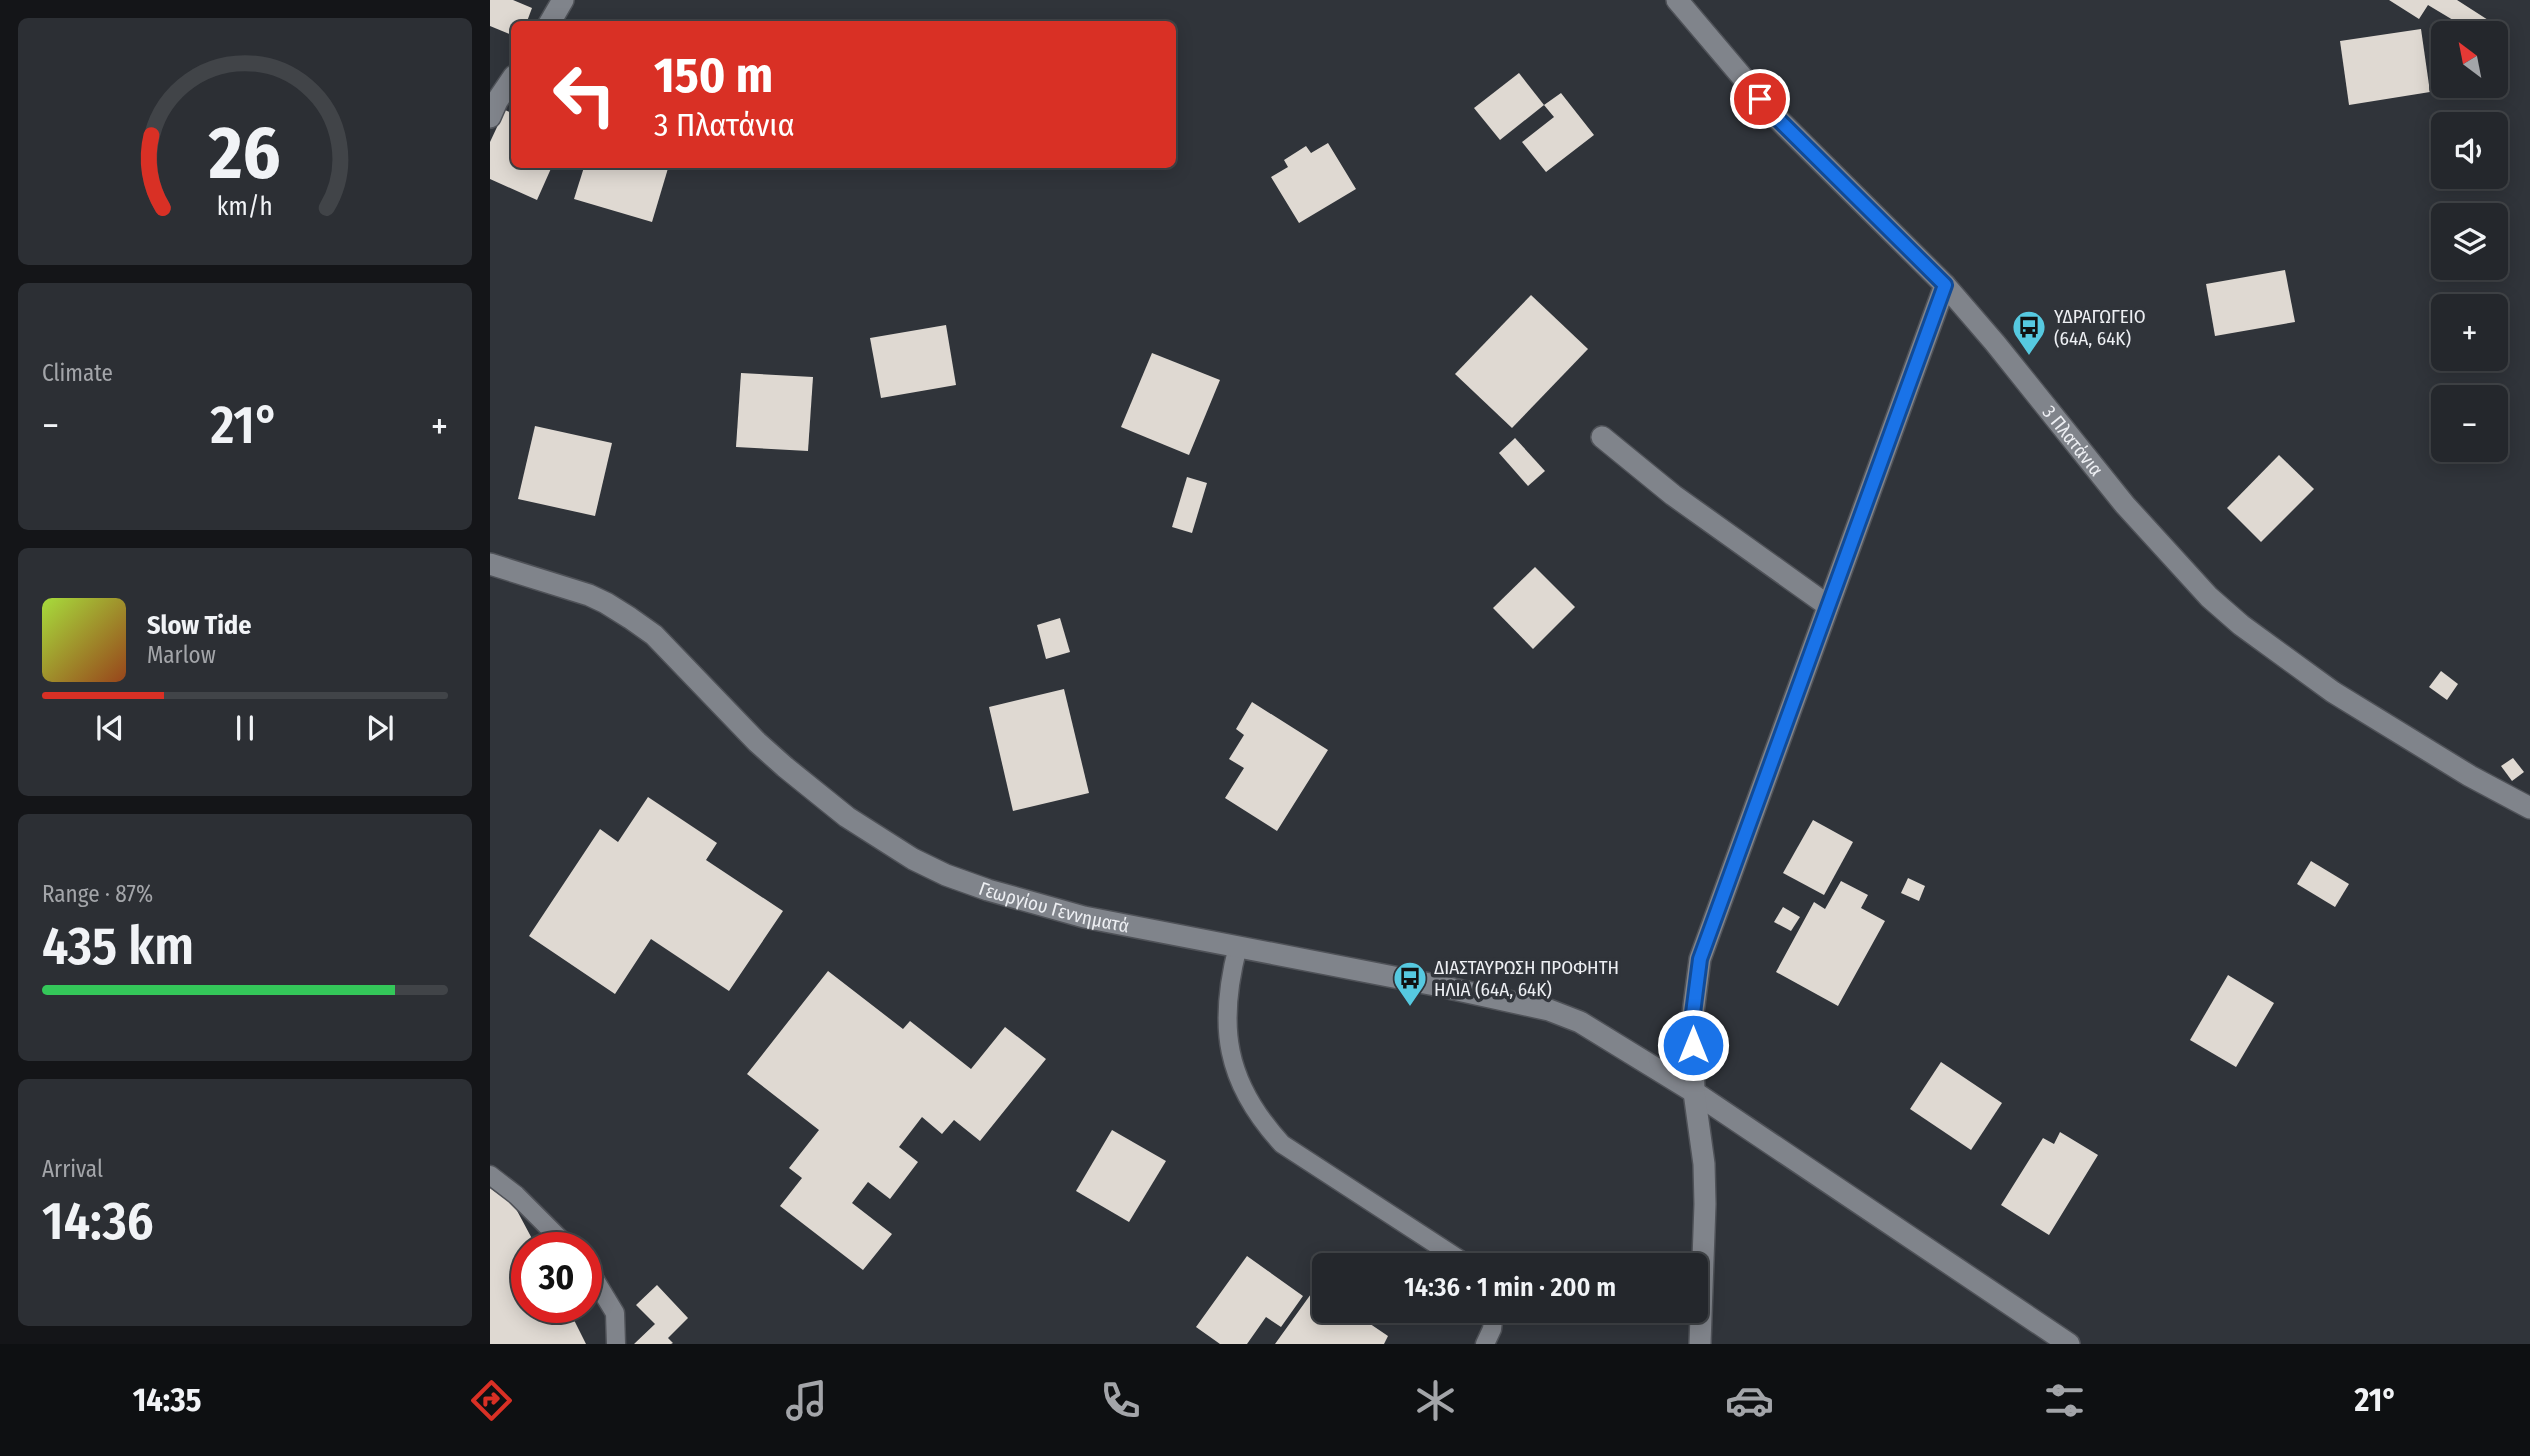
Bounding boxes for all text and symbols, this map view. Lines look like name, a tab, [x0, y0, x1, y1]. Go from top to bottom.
north arrow	[2431, 21, 2508, 98]
map controls	[2431, 21, 2508, 462]
text: 150 m	[654, 46, 773, 105]
icon: left	[539, 49, 630, 140]
pin	[1730, 69, 1790, 129]
icon: arrive	[1741, 80, 1779, 118]
text: 3 Πλατάνια	[654, 106, 795, 144]
text: 26	[208, 110, 281, 197]
button: sound	[2431, 112, 2508, 189]
text: km/h	[217, 191, 273, 221]
button: layers	[2431, 203, 2508, 280]
button: +	[2431, 294, 2508, 371]
place label: ΥΔΡΑΓΩΓΕΙΟ (64Α, 64Κ)	[2054, 305, 2146, 350]
bus stop icon: ΥΔΡΑΓΩΓΕΙΟ (64Α, 64Κ)	[2010, 308, 2048, 357]
text: Climate	[42, 359, 113, 387]
button: −	[2431, 385, 2508, 462]
text: 21°	[210, 394, 279, 457]
street label: 3 Πλατάνια	[2038, 401, 2108, 480]
text: −	[42, 403, 59, 449]
text: +	[431, 403, 448, 449]
text: Slow Tide	[147, 610, 251, 641]
text: Marlow	[147, 641, 216, 669]
icon: previous	[91, 709, 129, 747]
icon: pause	[226, 709, 264, 747]
icon: next	[361, 709, 399, 747]
street label: Γεωργίου Γεννηματά	[976, 876, 1131, 937]
text: Range · 87%	[42, 880, 153, 908]
text: 435 km	[42, 915, 194, 978]
place label: ΔΙΑΣΤΑΥΡΩΣΗ ΠΡΟΦΗΤΗ ΗΛΙΑ (64Α, 64Κ)	[1434, 956, 1619, 1001]
bus stop icon: ΔΙΑΣΤΑΥΡΩΣΗ ΠΡΟΦΗΤΗ ΗΛΙΑ (64Α, 64Κ)	[1391, 959, 1429, 1008]
position arrow	[1656, 1008, 1730, 1082]
text: Arrival	[42, 1155, 103, 1183]
text: 14:36	[42, 1190, 154, 1253]
speed limit sign: 30	[511, 1232, 602, 1323]
text: 14:36 · 1 min · 200 m	[1404, 1272, 1616, 1303]
icon: directions	[467, 1376, 516, 1425]
icon: music	[782, 1376, 831, 1425]
icon: phone	[1096, 1376, 1145, 1425]
icon: climate	[1411, 1376, 1460, 1425]
icon: car	[1725, 1376, 1774, 1425]
icon: filters	[2040, 1376, 2089, 1425]
text: 14:35	[133, 1381, 201, 1419]
text: 21°	[2354, 1381, 2397, 1419]

